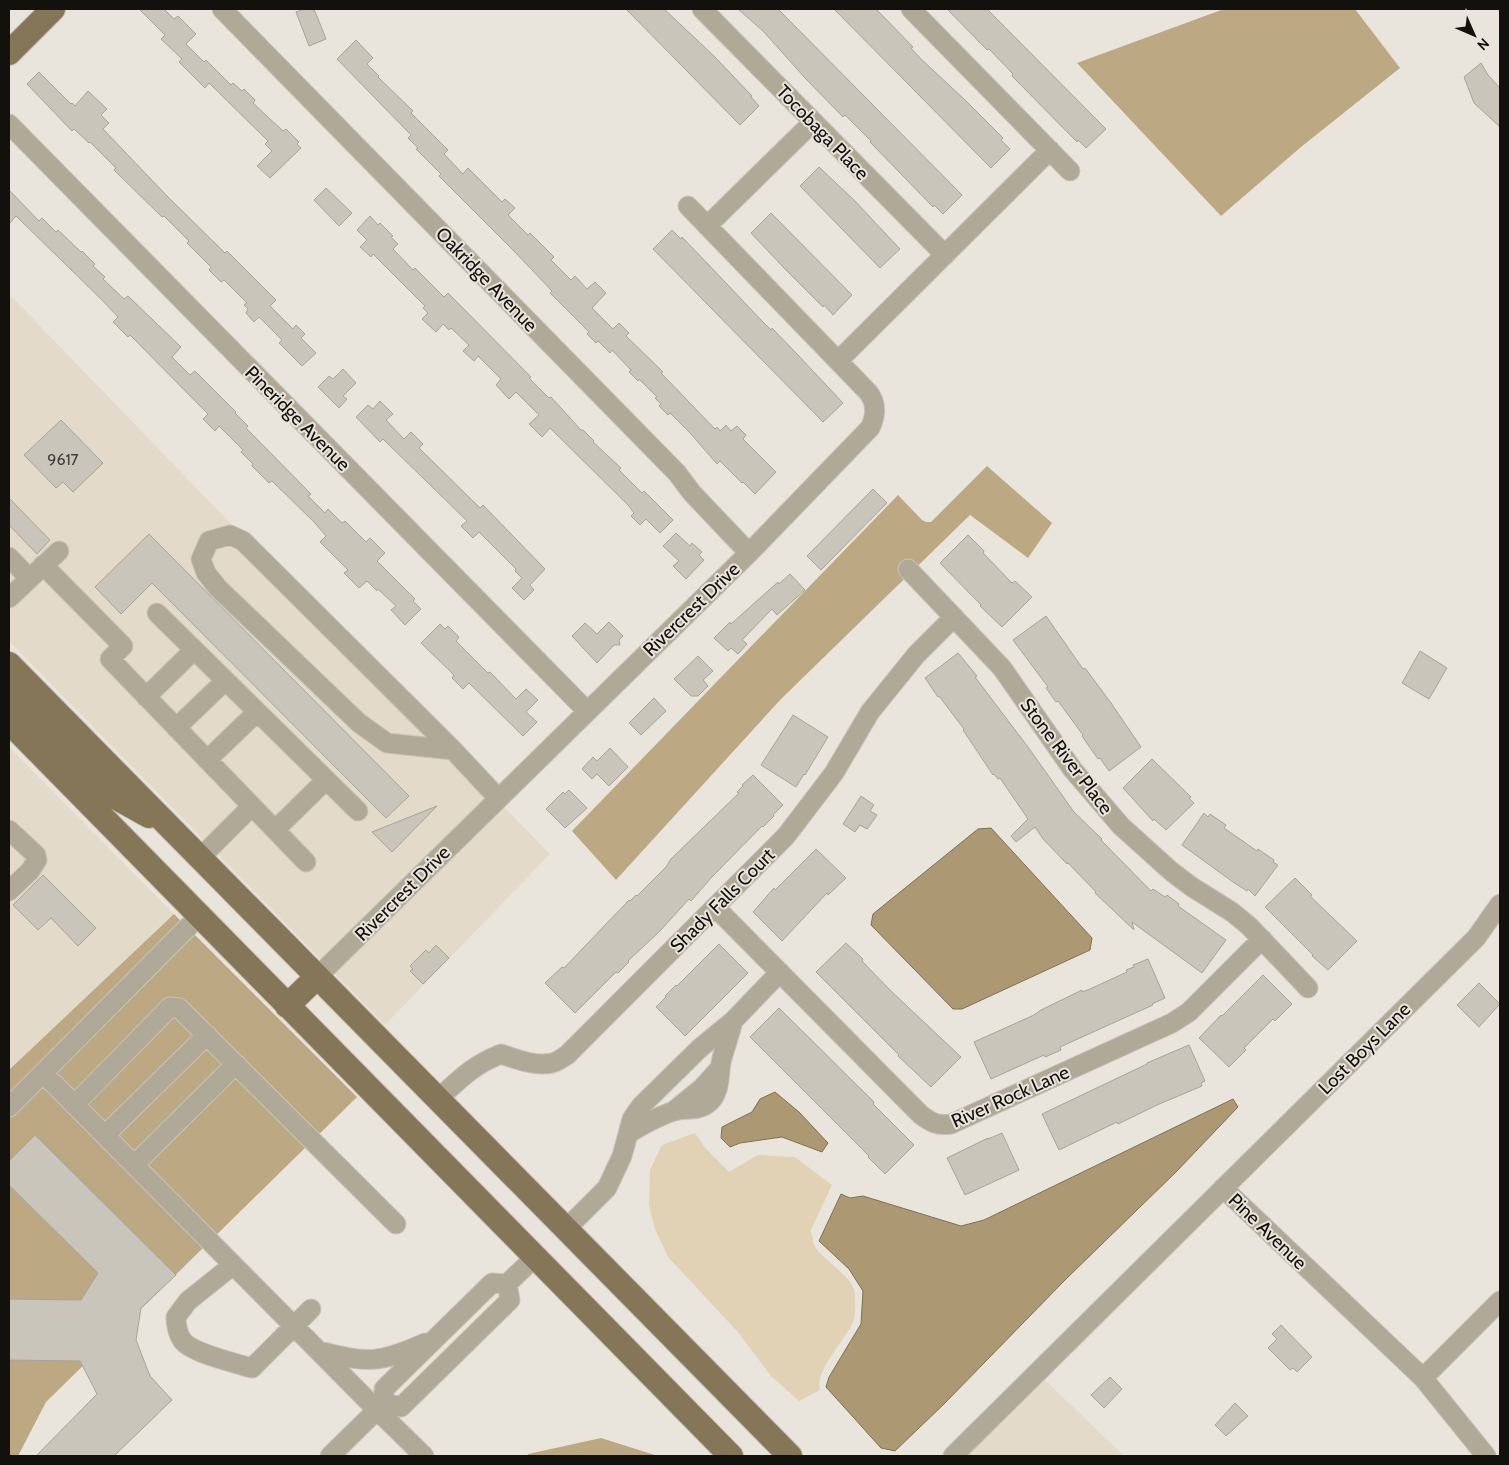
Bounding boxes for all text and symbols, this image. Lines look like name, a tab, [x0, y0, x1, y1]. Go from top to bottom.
north arrow	[1449, 10, 1499, 60]
text: N	[1473, 34, 1493, 54]
street label: Tocobaga Place	[772, 80, 874, 185]
street label: Oakridge Avenue	[431, 222, 542, 337]
street label: Pineridge Avenue	[240, 361, 355, 476]
house number: 9617	[47, 450, 79, 469]
street label: Rivercrest Drive	[638, 557, 745, 661]
street label: Stone River Place	[1015, 694, 1118, 819]
street label: Rivercrest Drive	[350, 841, 455, 946]
street label: Shady Falls Court	[665, 843, 780, 957]
street label: Lost Boys Lane	[1314, 997, 1415, 1099]
street label: River Rock Lane	[948, 1060, 1073, 1133]
street label: Pine Avenue	[1224, 1188, 1312, 1274]

